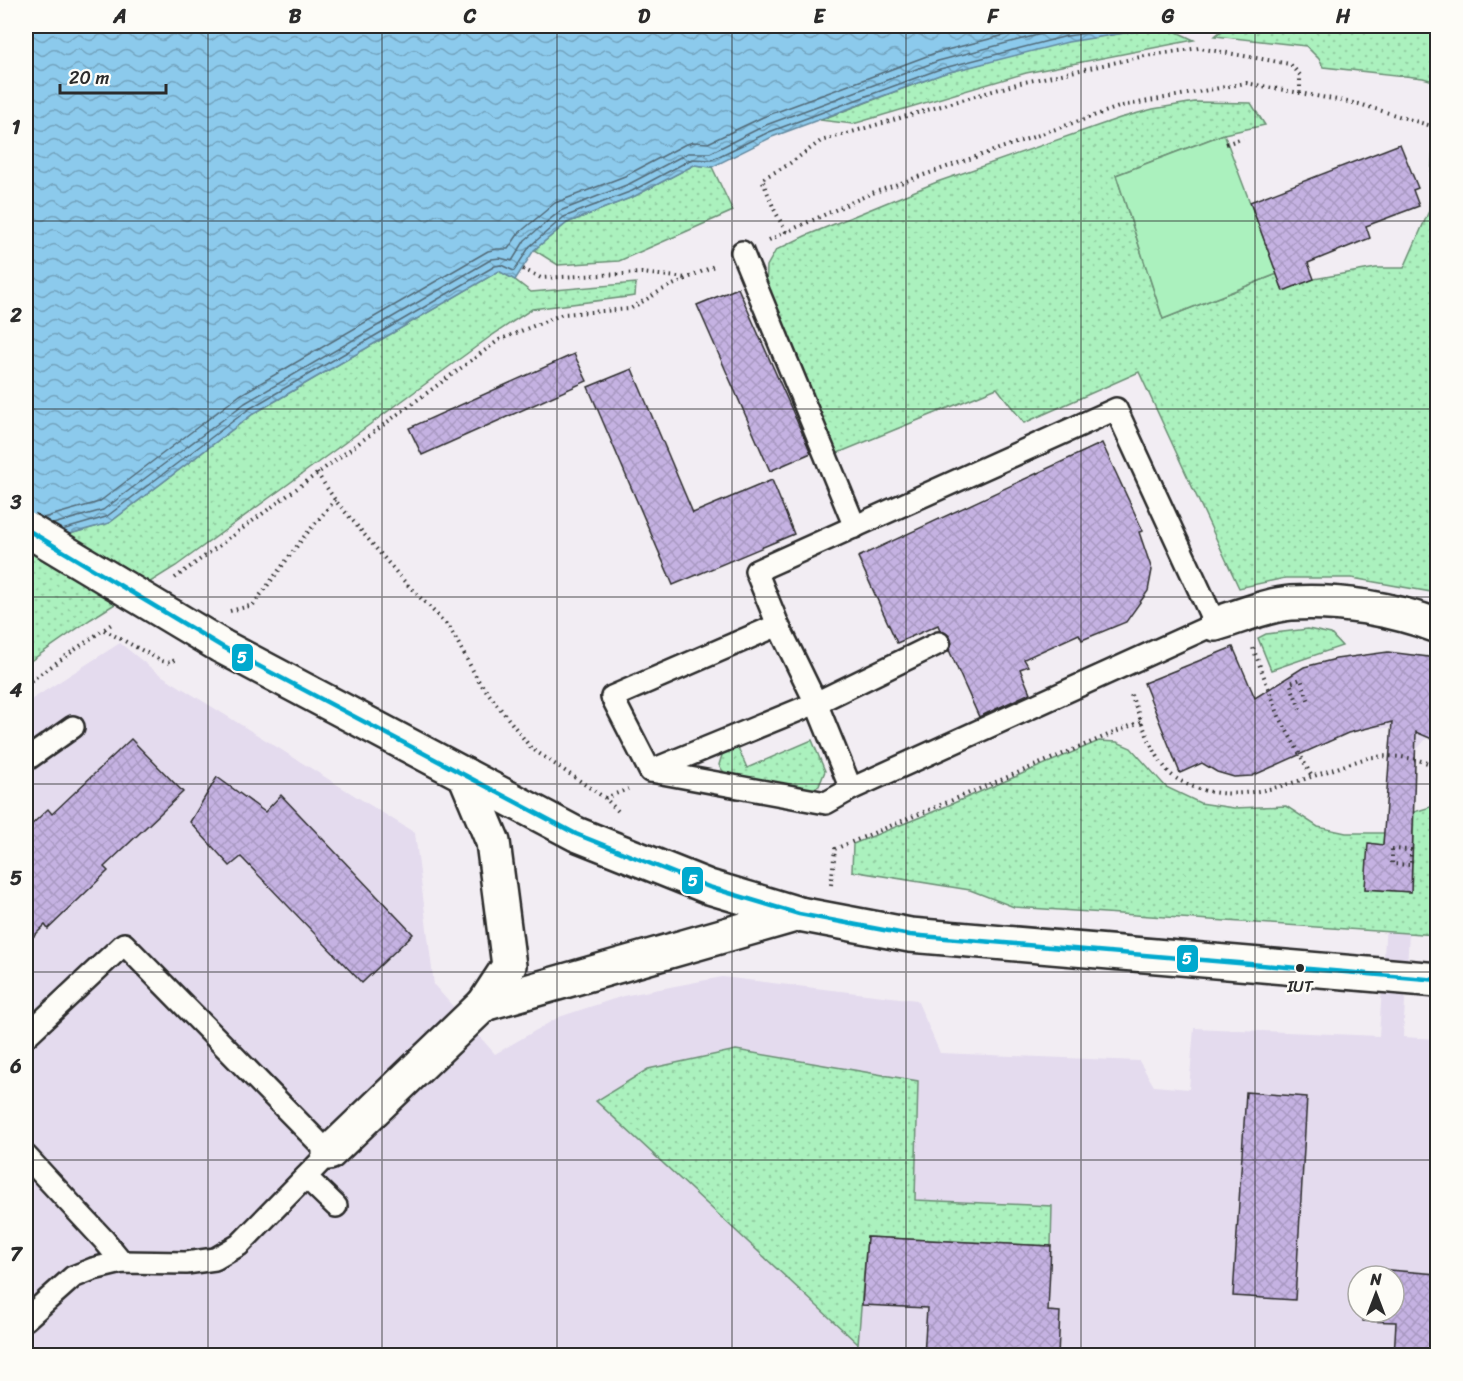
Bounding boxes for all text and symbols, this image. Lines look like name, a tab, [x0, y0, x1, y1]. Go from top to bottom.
text: A	[112, 0, 127, 34]
text: B	[289, 0, 302, 34]
text: C	[463, 0, 477, 34]
text: D	[638, 0, 651, 34]
text: E	[813, 0, 826, 34]
text: F	[987, 0, 1000, 34]
text: G	[1161, 0, 1175, 34]
text: H	[1335, 0, 1351, 34]
scale bar	[60, 57, 166, 95]
text: 20 m	[69, 62, 109, 94]
text: 1	[12, 110, 21, 145]
text: 2	[9, 298, 22, 333]
text: 3	[10, 485, 22, 520]
line badge: 5	[231, 643, 254, 672]
text: 5	[237, 643, 247, 672]
text: 4	[9, 673, 23, 708]
text: 5	[10, 861, 22, 896]
line badge: 5	[681, 866, 704, 895]
text: 5	[688, 866, 698, 895]
line badge: 5	[1176, 944, 1199, 973]
text: 5	[1182, 944, 1192, 973]
marker: IUT	[1294, 962, 1306, 974]
place label: IUT	[1286, 972, 1314, 1001]
text: 6	[9, 1049, 22, 1084]
text: 7	[10, 1237, 23, 1272]
north arrow	[1346, 1264, 1406, 1324]
text: N	[1369, 1265, 1382, 1294]

